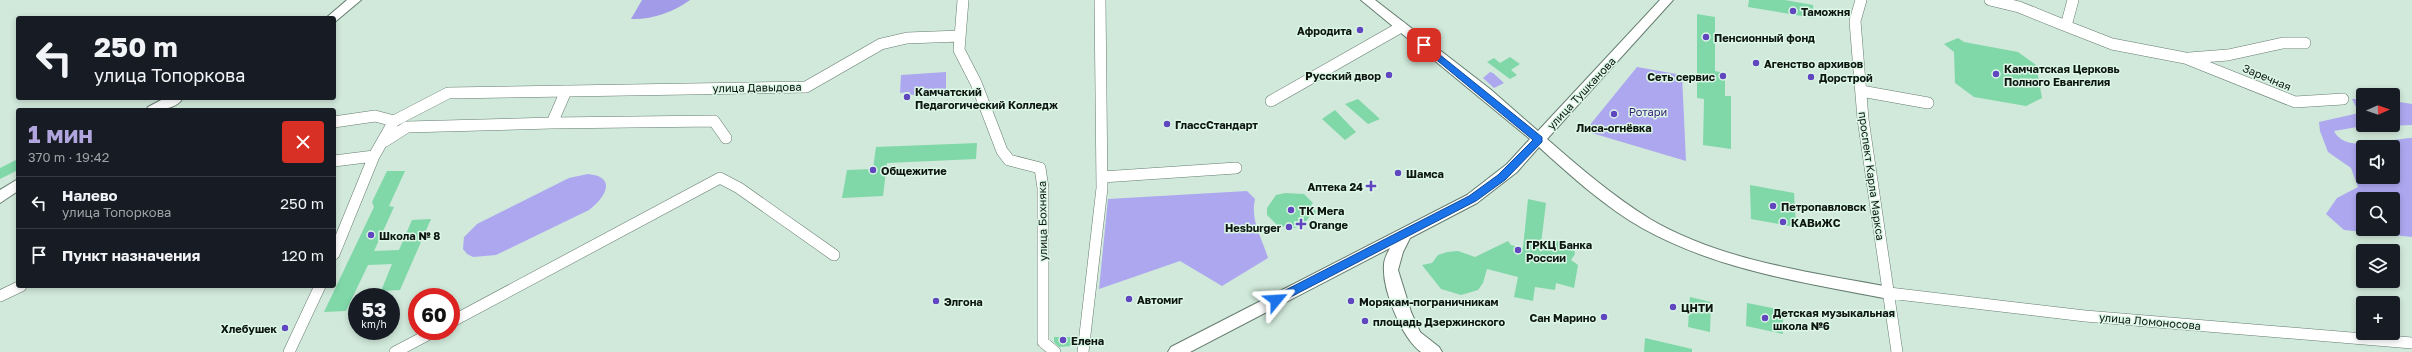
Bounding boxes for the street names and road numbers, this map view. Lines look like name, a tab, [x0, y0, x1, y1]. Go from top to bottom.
street label: улица Тушканова	[1544, 54, 1618, 132]
street label: Заречная	[2241, 61, 2293, 93]
street label: улица Давыдова	[712, 80, 802, 94]
street label: проспект Карла Маркса	[1857, 111, 1887, 241]
street label: улица Бохняка	[1035, 181, 1049, 261]
street label: улица Ломоносова	[2098, 310, 2202, 332]

